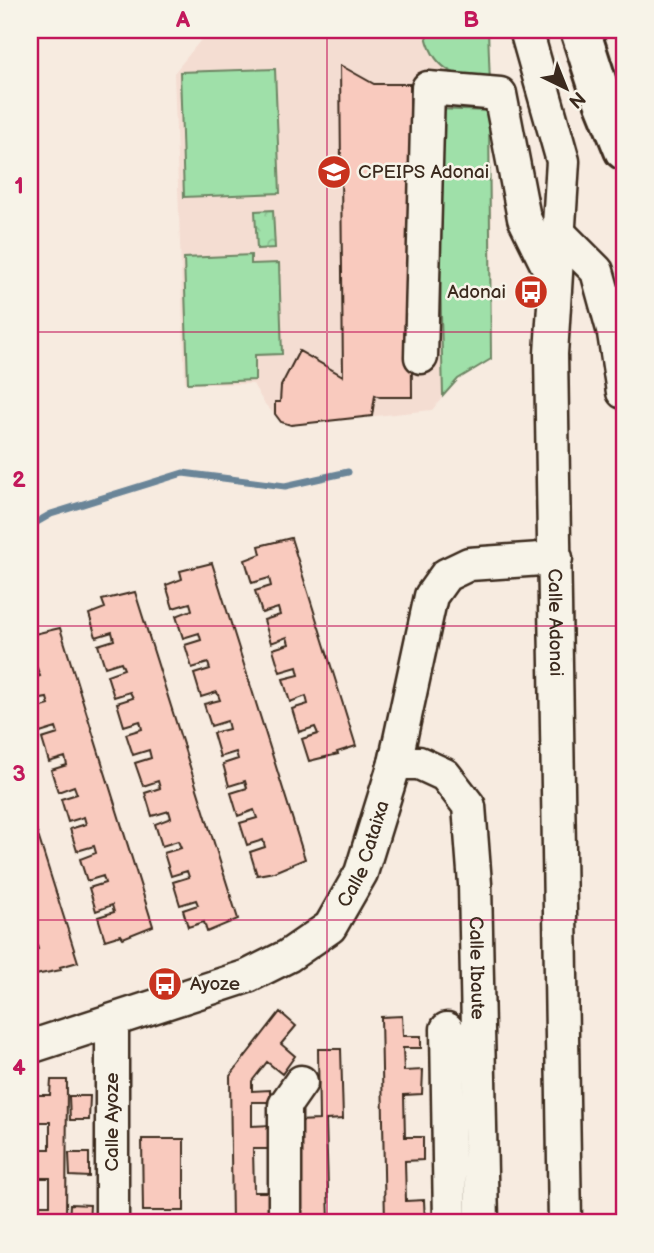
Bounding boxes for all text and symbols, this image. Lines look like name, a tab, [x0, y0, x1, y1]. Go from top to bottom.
text: A	[175, 6, 191, 34]
text: B	[463, 6, 479, 34]
north arrow	[532, 52, 602, 122]
text: N	[564, 86, 590, 113]
school or university icon: CPEIPS Adonai	[315, 153, 353, 191]
place label: CPEIPS Adonai	[358, 161, 489, 184]
text: 1	[14, 172, 24, 200]
bus stop icon: Adonai	[512, 273, 550, 311]
place label: Adonai	[447, 281, 506, 304]
text: 2	[12, 466, 26, 494]
street label: Calle Adonai	[543, 568, 568, 677]
text: 3	[12, 760, 26, 788]
street label: Calle Cataixa	[332, 798, 394, 911]
street label: Calle Ibaute	[464, 916, 489, 1020]
bus stop icon: Ayoze	[146, 965, 184, 1003]
place label: Ayoze	[190, 973, 240, 996]
text: 4	[12, 1054, 26, 1082]
street label: Calle Ayoze	[101, 1072, 124, 1172]

